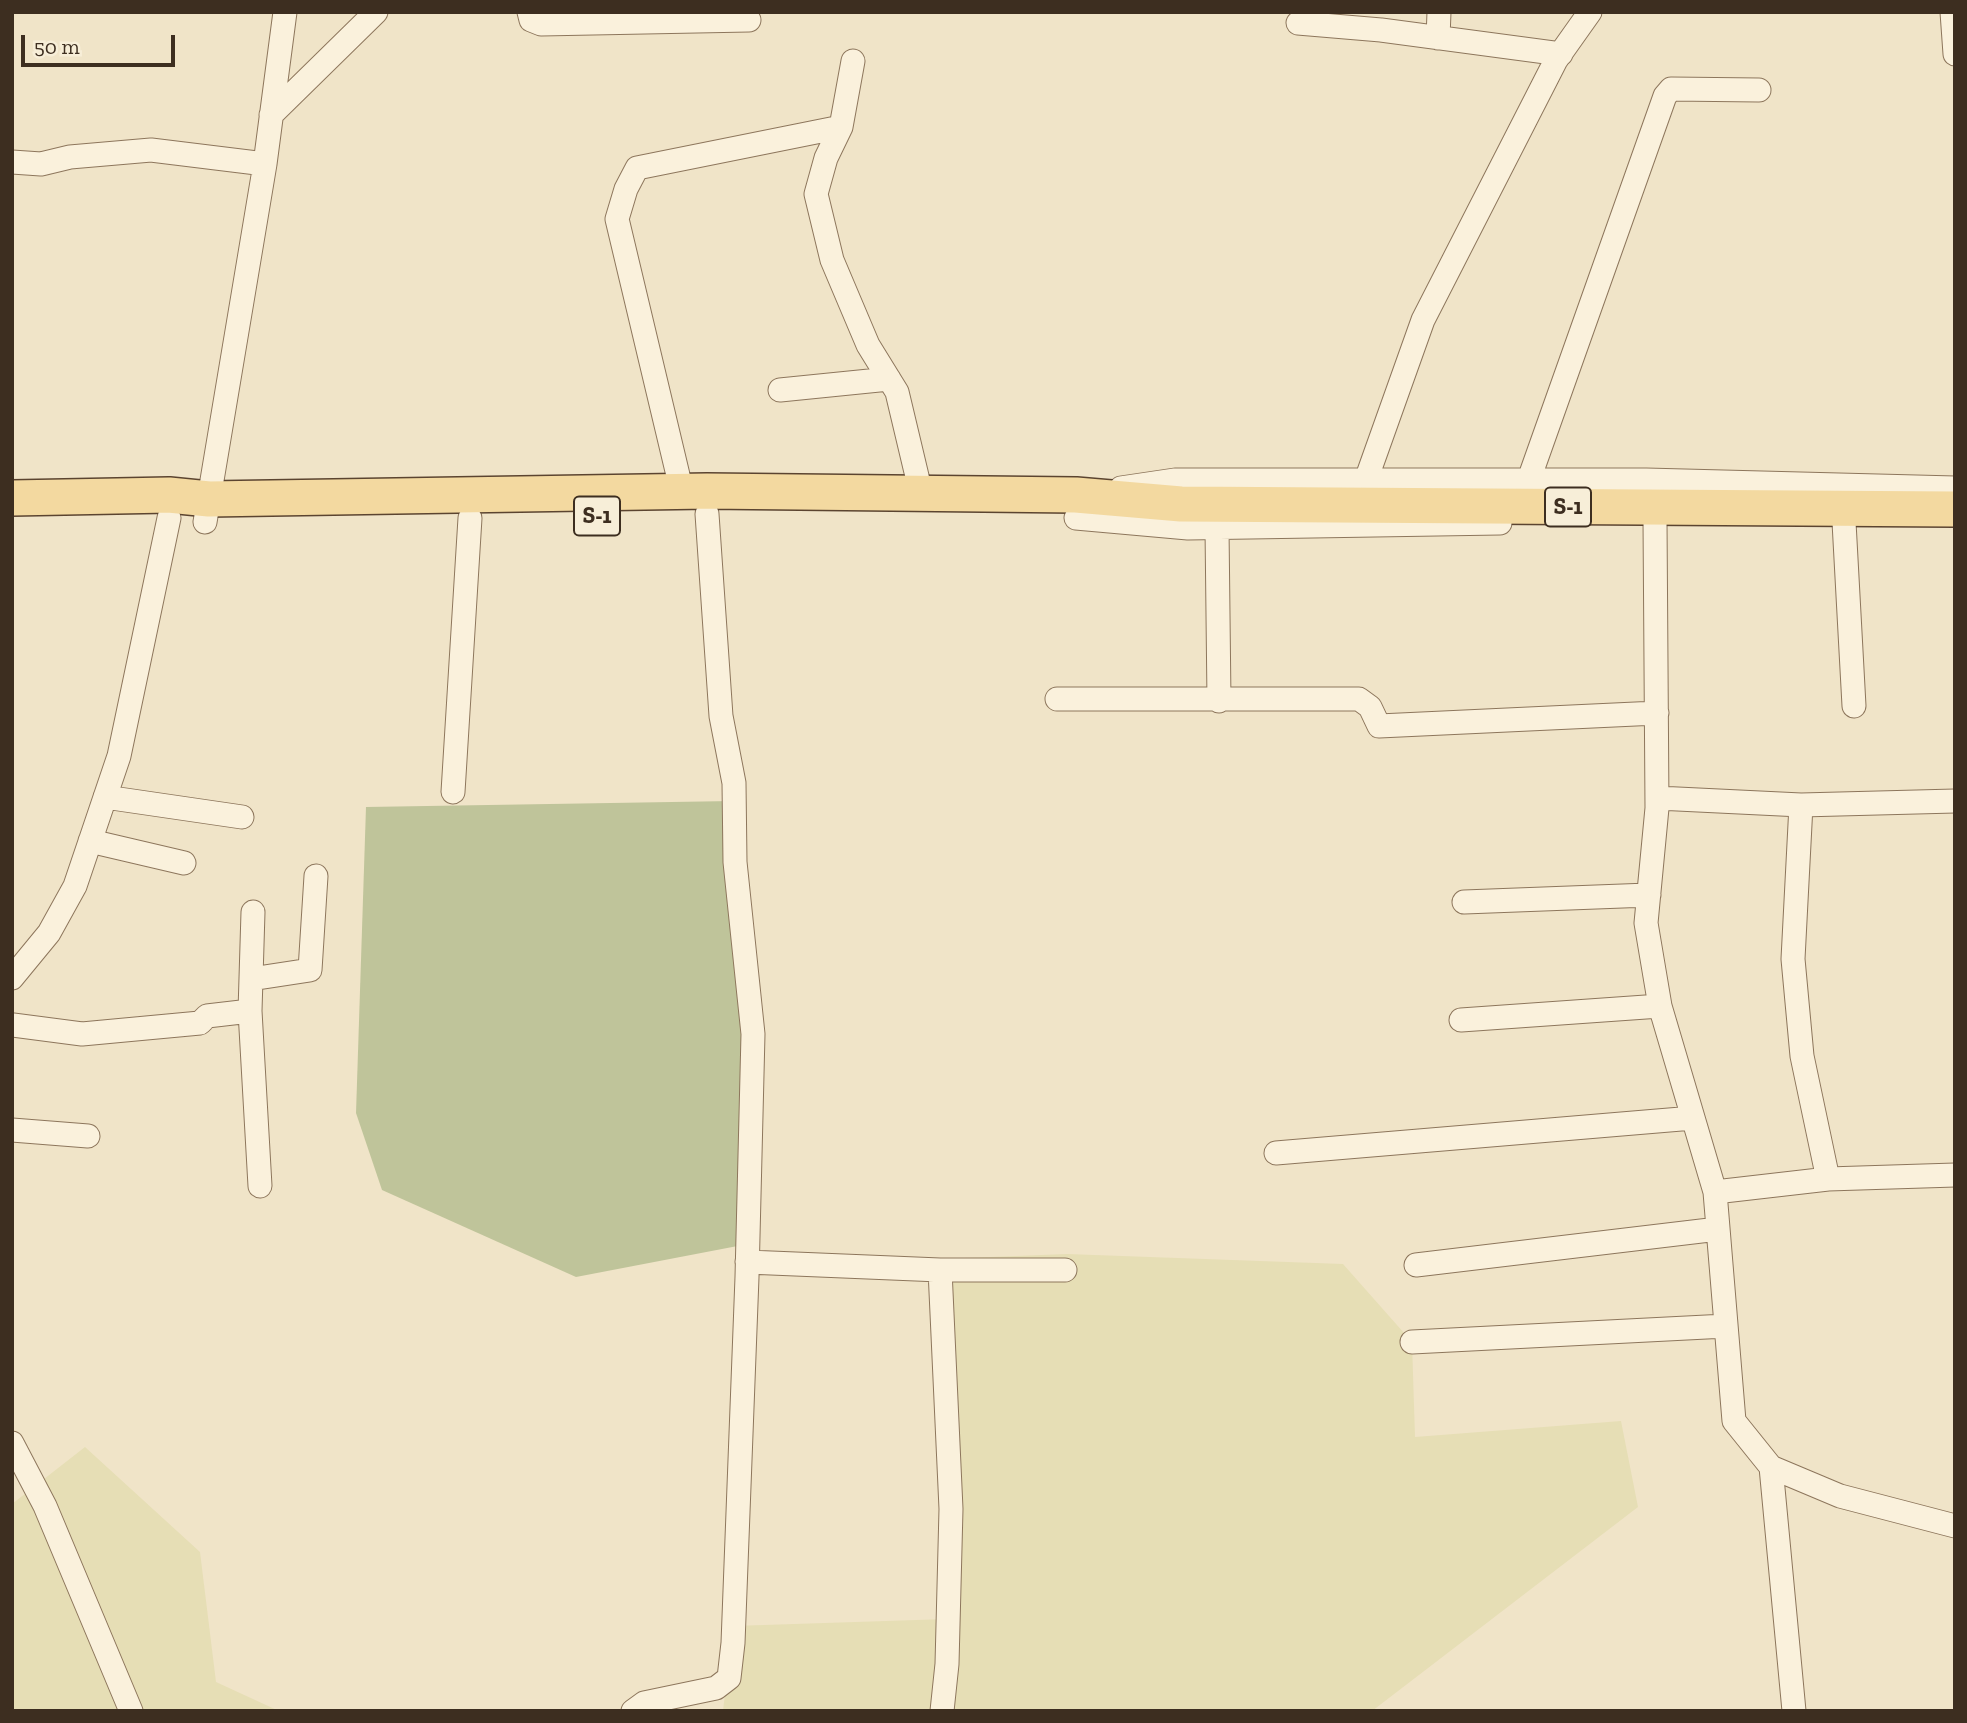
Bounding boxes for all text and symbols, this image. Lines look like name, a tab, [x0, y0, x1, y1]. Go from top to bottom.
scale bar	[24, 21, 178, 65]
text: 50 m	[34, 34, 80, 59]
road number: S-1	[1545, 488, 1591, 526]
road number: S-1	[574, 496, 620, 536]

